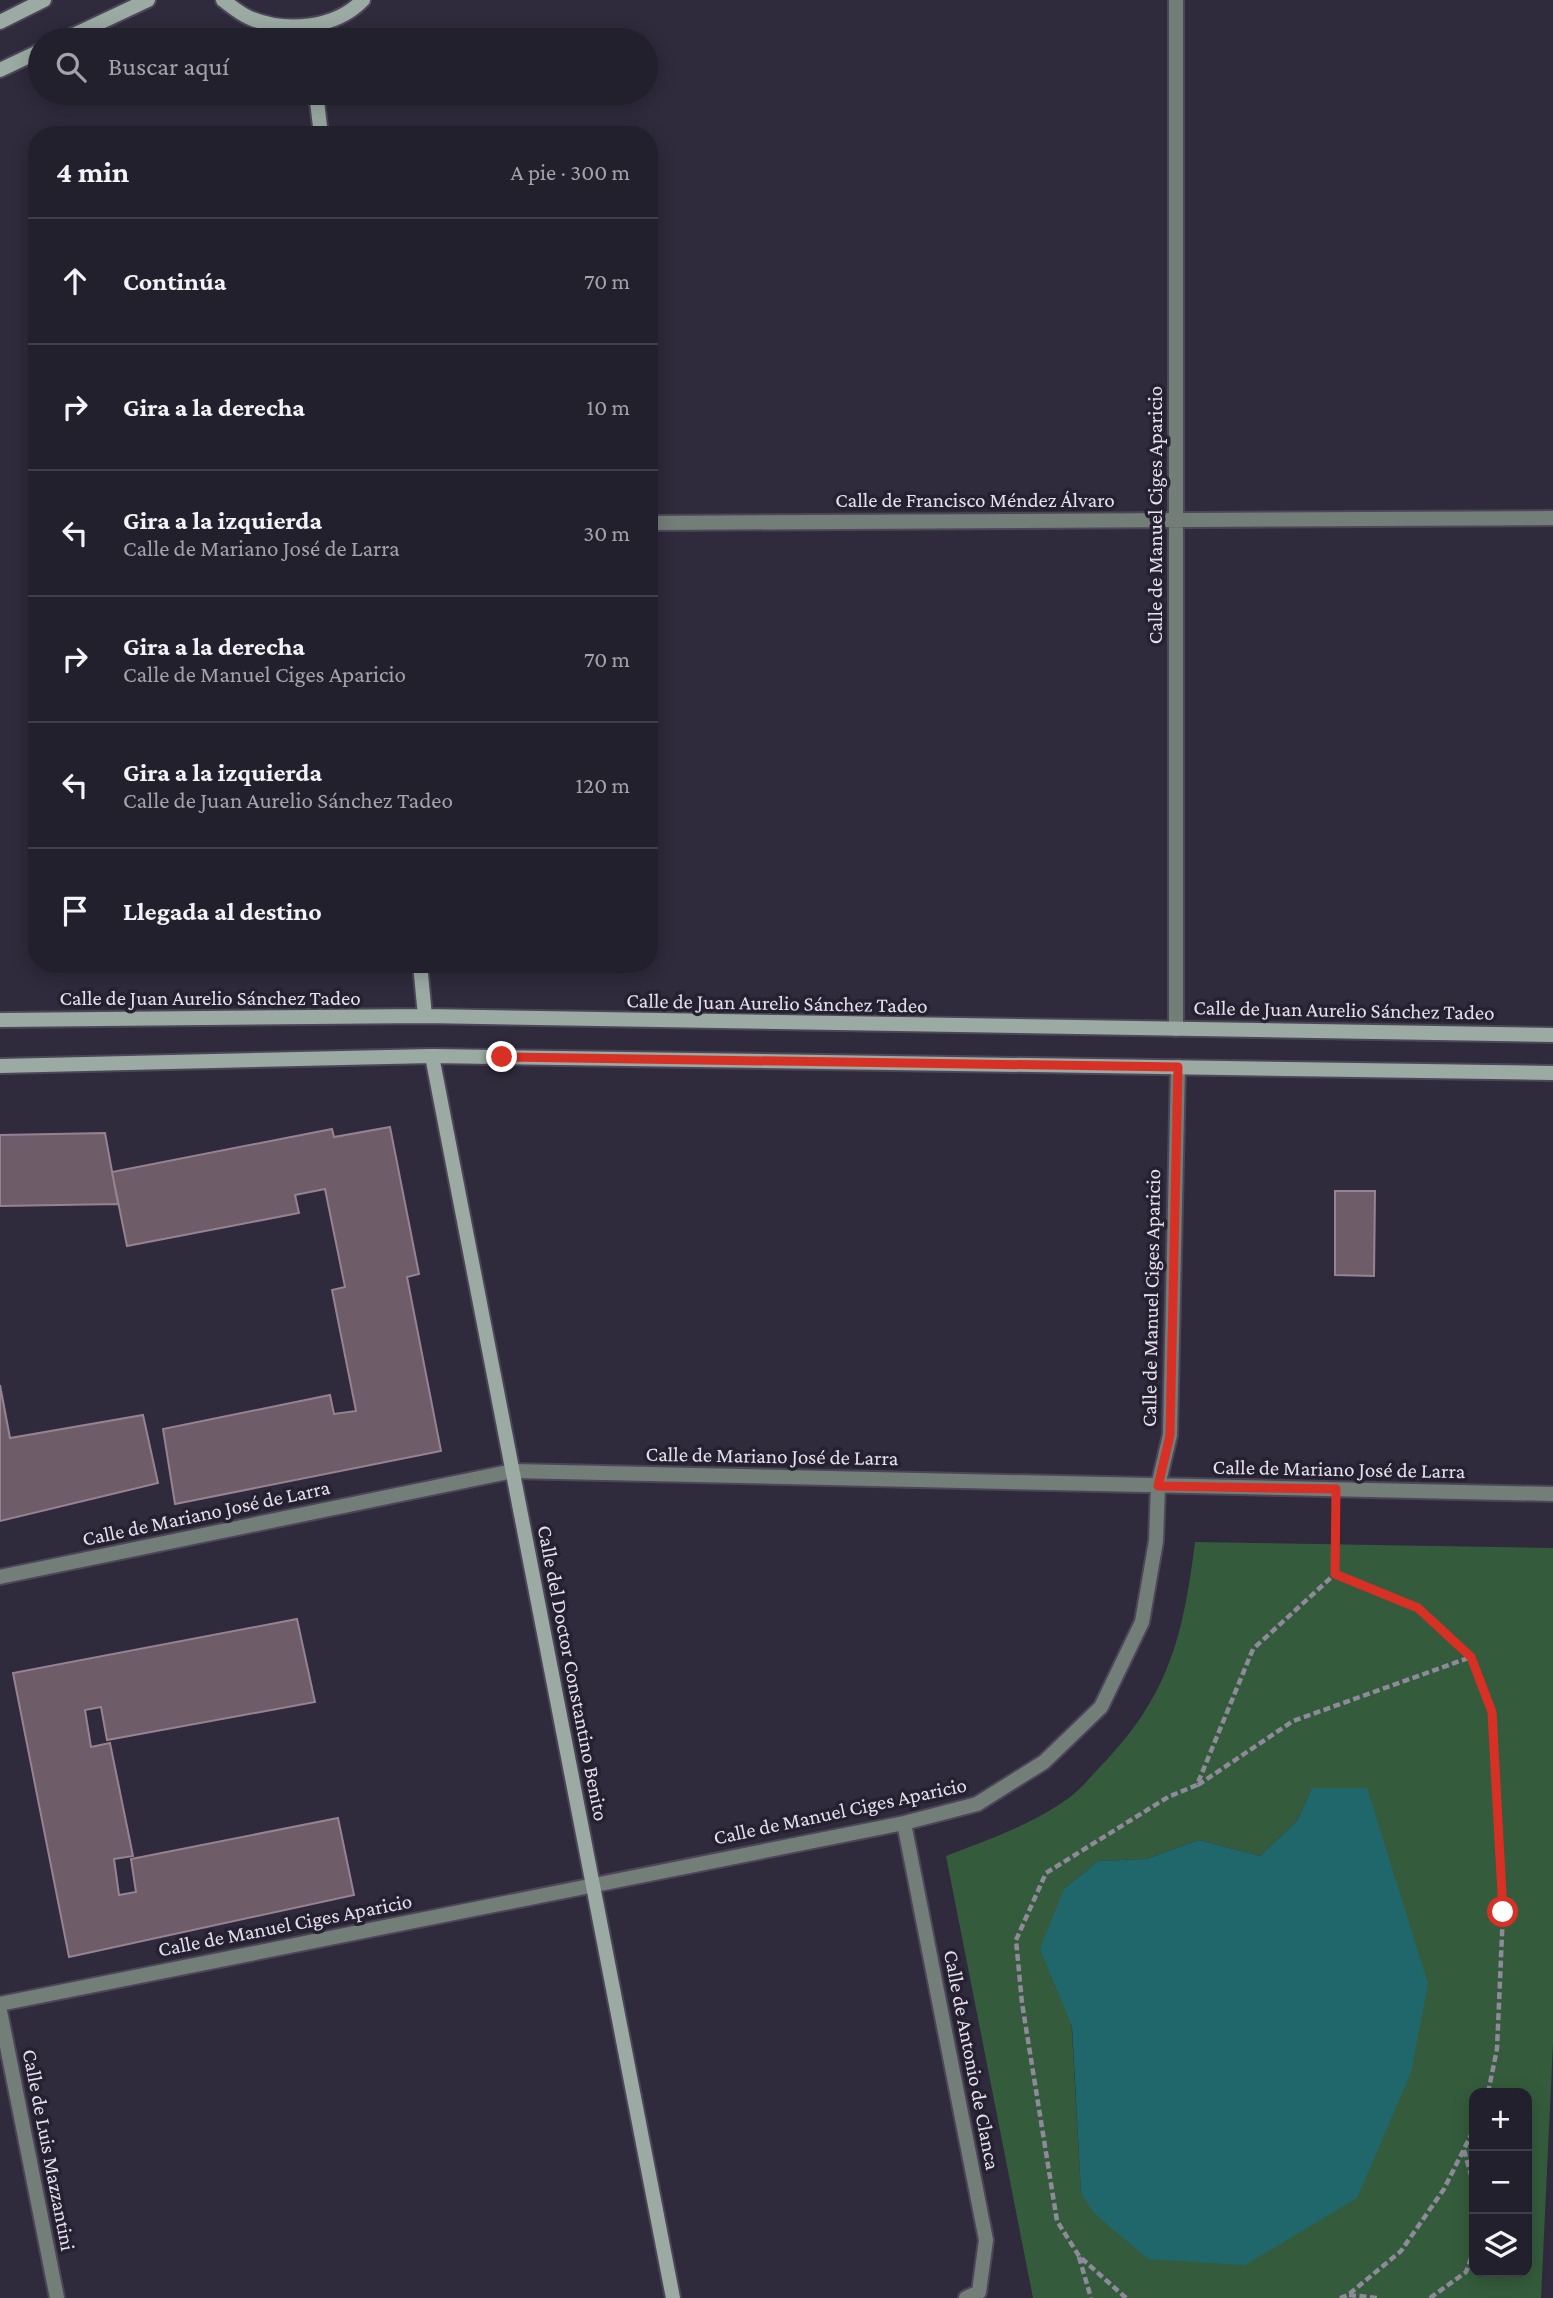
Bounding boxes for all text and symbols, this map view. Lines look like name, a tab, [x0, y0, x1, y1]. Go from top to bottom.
search box	[28, 28, 658, 105]
icon: search	[52, 48, 90, 86]
text: Buscar aquí	[108, 52, 229, 81]
text: 4 min	[56, 155, 129, 188]
text: A pie · 300 m	[511, 159, 630, 185]
icon: ahead	[56, 262, 94, 300]
text: Continúa	[123, 267, 226, 296]
text: 70 m	[584, 268, 630, 294]
street label: Calle de Manuel Ciges Aparicio	[1143, 386, 1167, 644]
icon: right	[56, 388, 94, 426]
text: Gira a la derecha	[123, 393, 305, 422]
text: 10 m	[587, 394, 630, 420]
street label: Calle de Francisco Méndez Álvaro	[835, 488, 1115, 512]
text: Gira a la izquierda	[123, 506, 322, 535]
icon: left	[56, 514, 94, 552]
text: 30 m	[583, 520, 630, 546]
text: Calle de Mariano José de Larra	[123, 535, 400, 561]
text: Gira a la derecha	[123, 632, 305, 661]
icon: right	[56, 640, 94, 678]
text: 70 m	[584, 646, 630, 672]
text: Calle de Manuel Ciges Aparicio	[123, 661, 406, 687]
text: Gira a la izquierda	[123, 758, 322, 787]
icon: left	[56, 766, 94, 804]
text: 120 m	[576, 772, 630, 798]
text: Calle de Juan Aurelio Sánchez Tadeo	[123, 787, 453, 813]
icon: arrive	[56, 892, 94, 930]
text: Llegada al destino	[123, 897, 322, 926]
street label: Calle de Juan Aurelio Sánchez Tadeo	[59, 986, 361, 1010]
street label: Calle de Juan Aurelio Sánchez Tadeo	[626, 988, 928, 1018]
street label: Calle de Juan Aurelio Sánchez Tadeo	[1193, 995, 1495, 1025]
route end	[486, 1041, 517, 1072]
street label: Calle de Manuel Ciges Aparicio	[1137, 1169, 1165, 1427]
street label: Calle de Mariano José de Larra	[646, 1442, 899, 1470]
street label: Calle de Mariano José de Larra	[1213, 1455, 1466, 1483]
street label: Calle de Mariano José de Larra	[80, 1475, 332, 1551]
street label: Calle del Doctor Constantino Benito	[533, 1523, 613, 1823]
street label: Calle de Manuel Ciges Aparicio	[711, 1772, 969, 1850]
street label: Calle de Manuel Ciges Aparicio	[156, 1889, 414, 1961]
route start	[1487, 1896, 1518, 1927]
street label: Calle de Antonio de Clanca	[939, 1948, 1005, 2172]
street label: Calle de Luis Mazzantini	[18, 2047, 80, 2253]
map controls	[1469, 2088, 1532, 2277]
button: +	[1469, 2088, 1532, 2151]
button: −	[1469, 2151, 1532, 2214]
button: layers	[1469, 2214, 1532, 2277]

